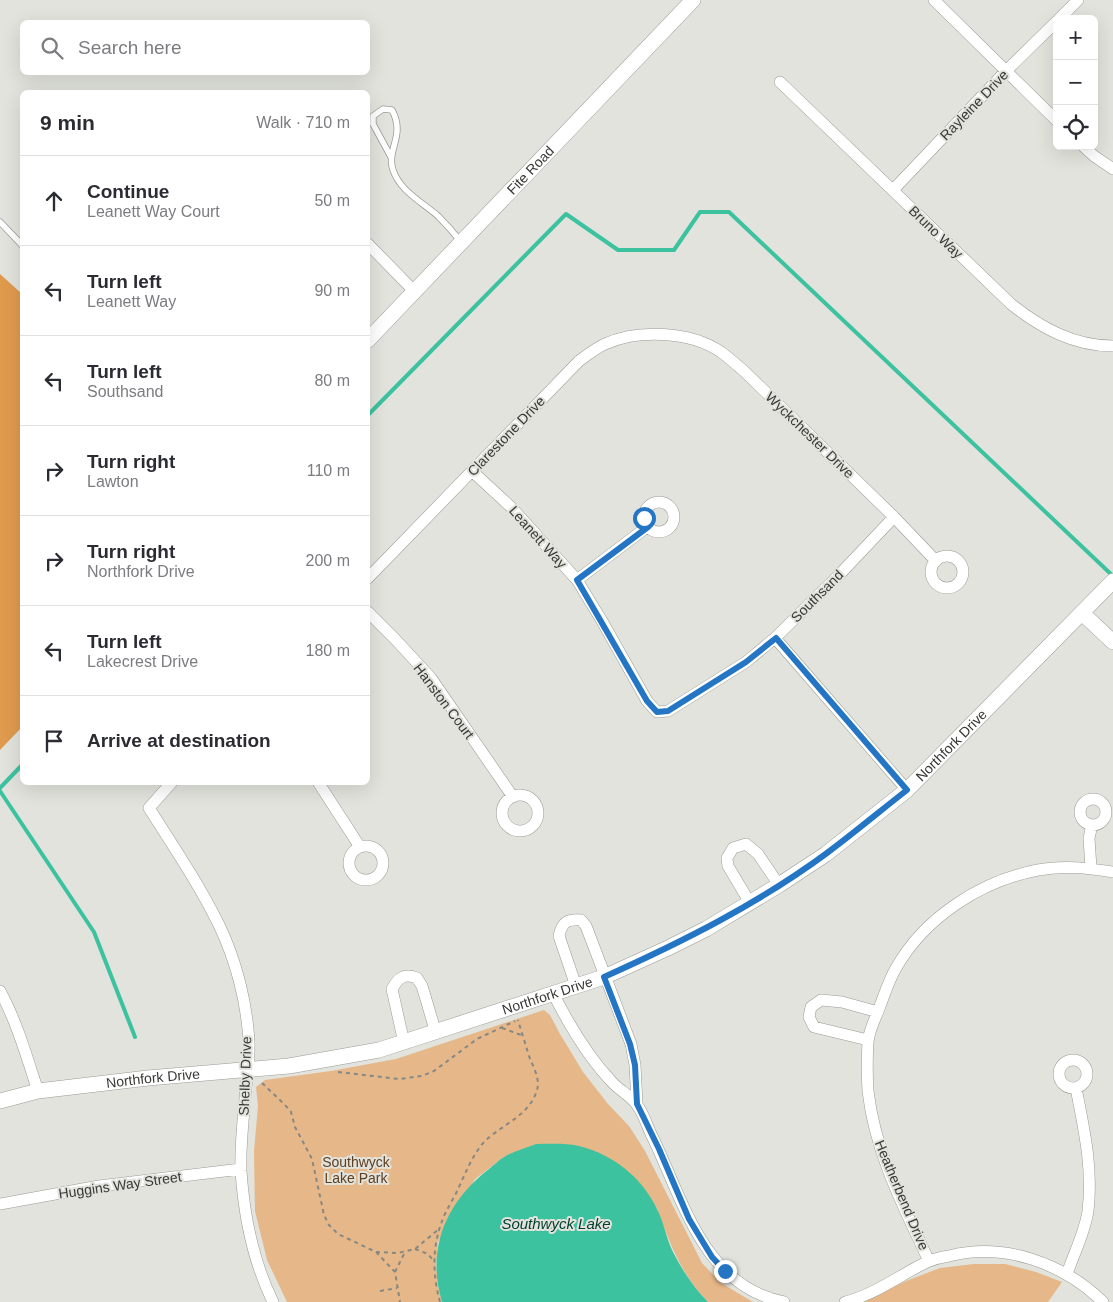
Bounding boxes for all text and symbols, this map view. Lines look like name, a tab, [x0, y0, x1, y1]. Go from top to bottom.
map controls	[1053, 15, 1098, 150]
button: +	[1053, 15, 1098, 60]
search box	[20, 20, 370, 75]
icon: search	[38, 34, 66, 62]
text: Search here	[78, 37, 182, 58]
button: −	[1053, 60, 1098, 105]
street label: Rayleine Drive	[937, 67, 1012, 143]
button: locate	[1053, 105, 1098, 150]
text: 9 min	[40, 111, 95, 134]
text: Walk · 710 m	[256, 114, 350, 131]
street label: Fite Road	[504, 143, 557, 198]
text: Continue	[87, 181, 169, 202]
icon: ahead	[40, 187, 68, 215]
text: 50 m	[314, 192, 350, 209]
street label: Bruno Way	[906, 202, 966, 262]
text: Leanett Way Court	[87, 203, 220, 220]
text: Turn left	[87, 271, 162, 292]
icon: left	[40, 277, 68, 305]
text: 90 m	[314, 282, 350, 299]
text: Leanett Way	[87, 293, 176, 310]
text: Turn left	[87, 361, 162, 382]
icon: left	[40, 367, 68, 395]
text: 80 m	[314, 372, 350, 389]
text: Southsand	[87, 383, 164, 400]
street label: Wyckchester Drive	[763, 389, 858, 481]
street label: Clarestone Drive	[464, 393, 548, 479]
text: Turn right	[87, 451, 175, 472]
icon: right	[40, 457, 68, 485]
text: 110 m	[307, 462, 350, 479]
text: Lawton	[87, 473, 139, 490]
street label: Leanett Way	[506, 503, 570, 571]
route start	[633, 507, 656, 530]
text: Turn right	[87, 541, 175, 562]
icon: right	[40, 547, 68, 575]
text: 200 m	[306, 552, 350, 569]
text: Northfork Drive	[87, 563, 195, 580]
street label: Southsand	[788, 567, 846, 625]
text: Turn left	[87, 631, 162, 652]
icon: left	[40, 637, 68, 665]
text: 180 m	[306, 642, 350, 659]
text: Lakecrest Drive	[87, 653, 198, 670]
street label: Hanston Court	[410, 660, 478, 742]
street label: Northfork Drive	[912, 706, 990, 784]
icon: arrive	[40, 727, 68, 755]
text: Arrive at destination	[87, 730, 271, 751]
street label: Northfork Drive	[500, 973, 595, 1018]
street label: Shelby Drive	[236, 1036, 254, 1116]
street label: Northfork Drive	[105, 1066, 201, 1091]
street label: Heatherbend Drive	[872, 1138, 932, 1252]
park label: Southwyck Lake Park	[322, 1154, 391, 1186]
street label: Huggins Way Street	[57, 1168, 183, 1202]
water label: Southwyck Lake	[501, 1215, 611, 1232]
route end	[714, 1260, 737, 1283]

